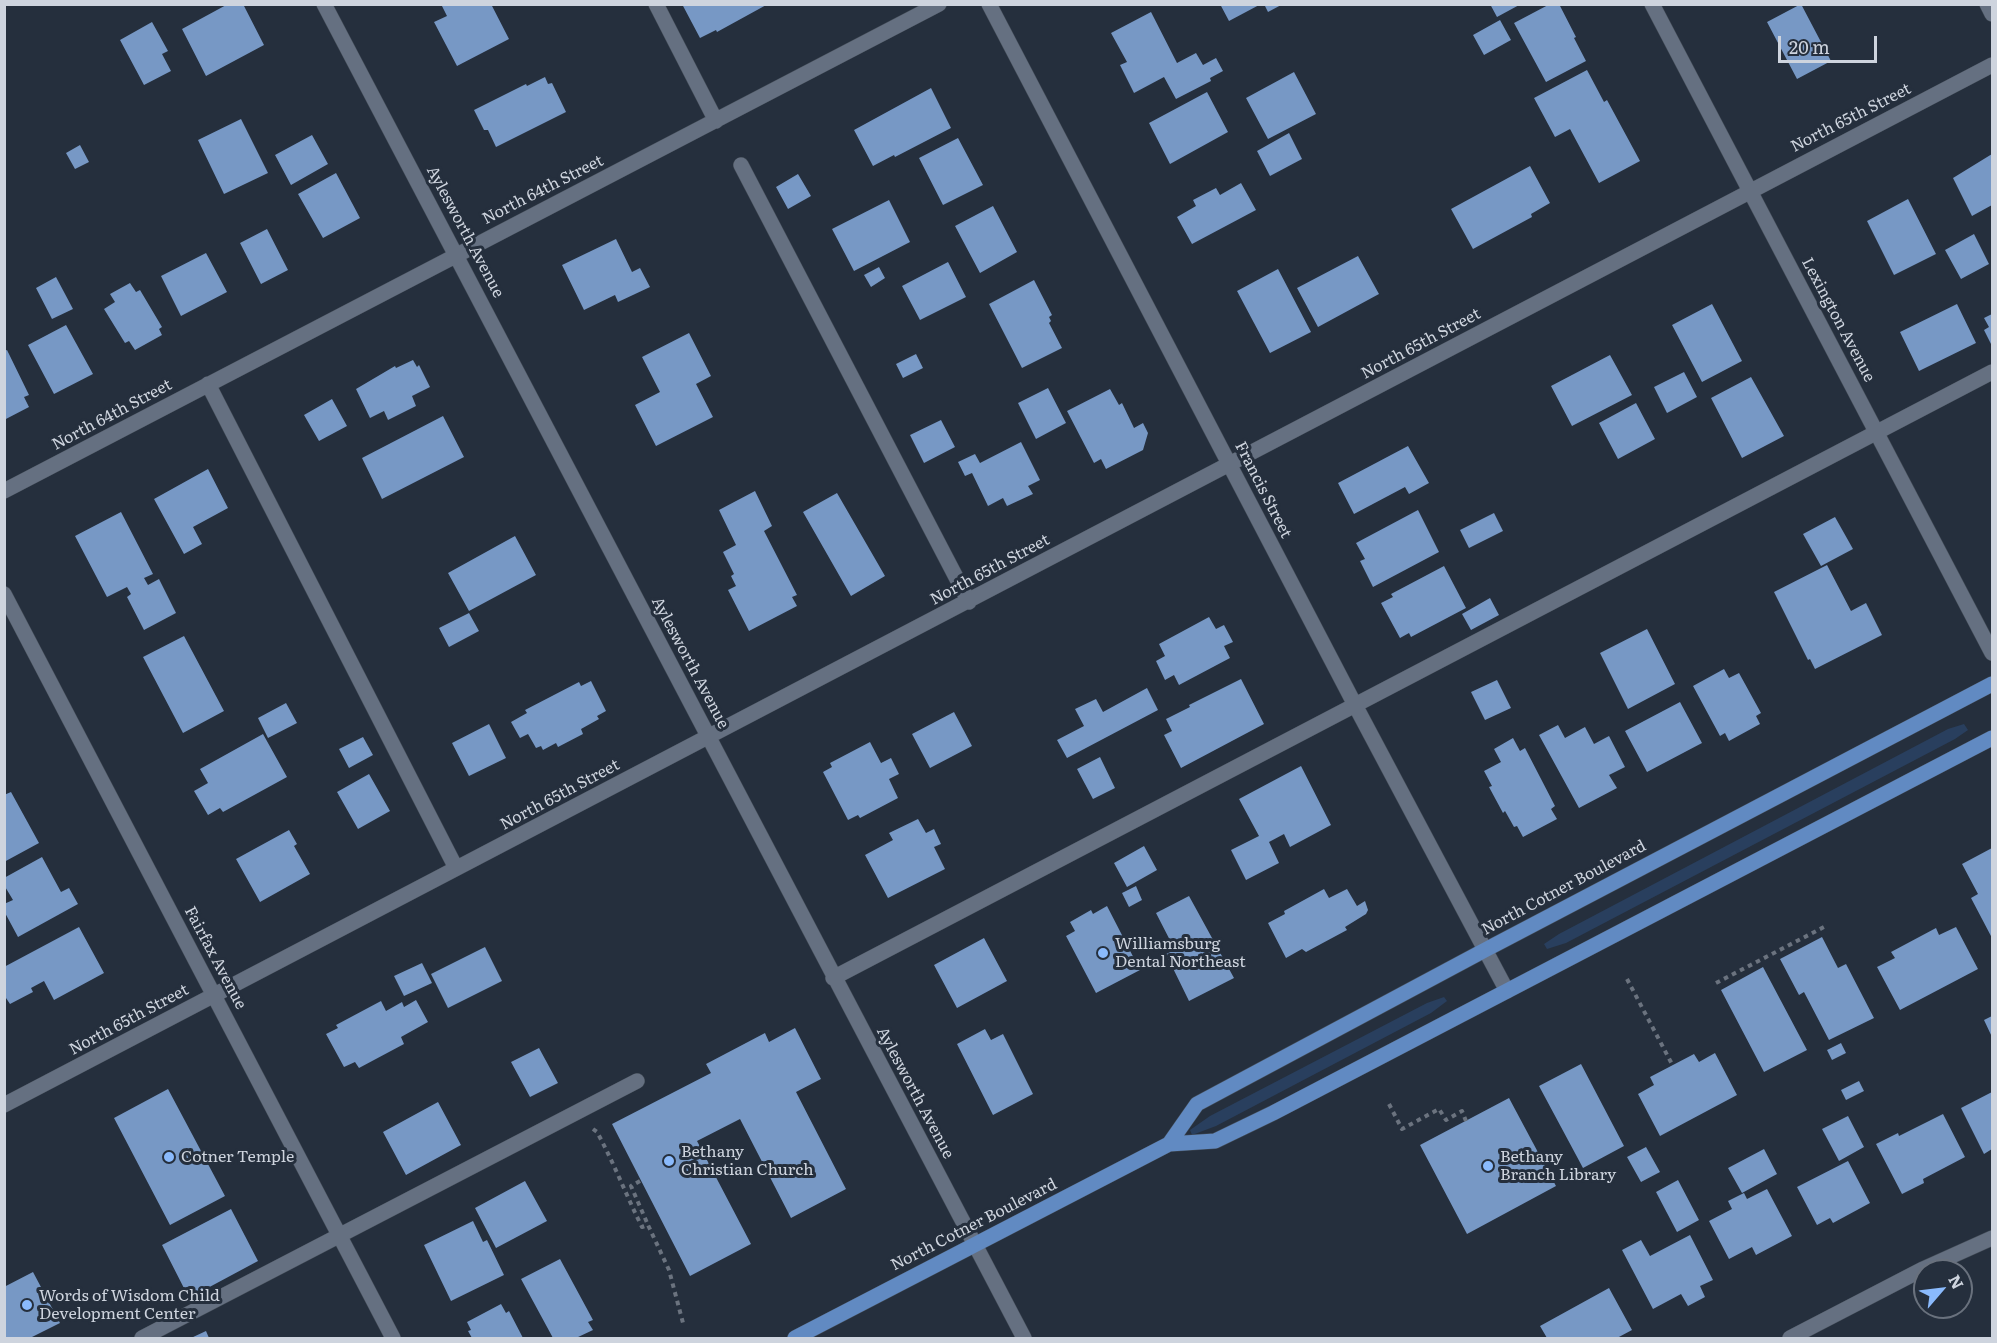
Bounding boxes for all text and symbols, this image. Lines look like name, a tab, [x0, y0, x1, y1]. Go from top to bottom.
scale bar	[1781, 24, 1880, 62]
text: 20 m	[1789, 33, 1830, 60]
street label: North 65th Street	[1788, 79, 1914, 157]
street label: North 64th Street	[479, 151, 607, 229]
street label: Aylesworth Avenue	[422, 163, 508, 301]
street label: Lexington Avenue	[1797, 255, 1879, 385]
street label: North 65th Street	[1358, 304, 1484, 384]
street label: North 64th Street	[49, 375, 175, 455]
street label: Francis Street	[1230, 439, 1296, 541]
street label: North 65th Street	[927, 530, 1053, 610]
street label: Aylesworth Avenue	[647, 594, 733, 732]
street label: North 65th Street	[497, 755, 623, 835]
street label: North Cotner Boulevard	[1478, 836, 1650, 940]
street label: Fairfax Avenue	[180, 903, 250, 1013]
place label: Williamsburg Dental Northeast	[1115, 934, 1246, 972]
marker: Williamsburg Dental Northeast	[1096, 946, 1110, 960]
street label: North 65th Street	[66, 980, 192, 1060]
street label: Aylesworth Avenue	[872, 1024, 958, 1162]
place label: Bethany Christian Church	[681, 1142, 814, 1180]
place label: Cotner Temple	[181, 1147, 294, 1167]
place label: Bethany Branch Library	[1500, 1147, 1616, 1185]
marker: Cotner Temple	[162, 1150, 176, 1164]
marker: Bethany Christian Church	[662, 1154, 676, 1168]
marker: Bethany Branch Library	[1481, 1159, 1495, 1173]
street label: North Cotner Boulevard	[888, 1175, 1060, 1275]
north arrow	[1913, 1259, 1973, 1319]
text: N	[1943, 1270, 1971, 1293]
place label: Words of Wisdom Child Development Center	[39, 1286, 220, 1324]
marker: Words of Wisdom Child Development Center	[20, 1298, 34, 1312]

